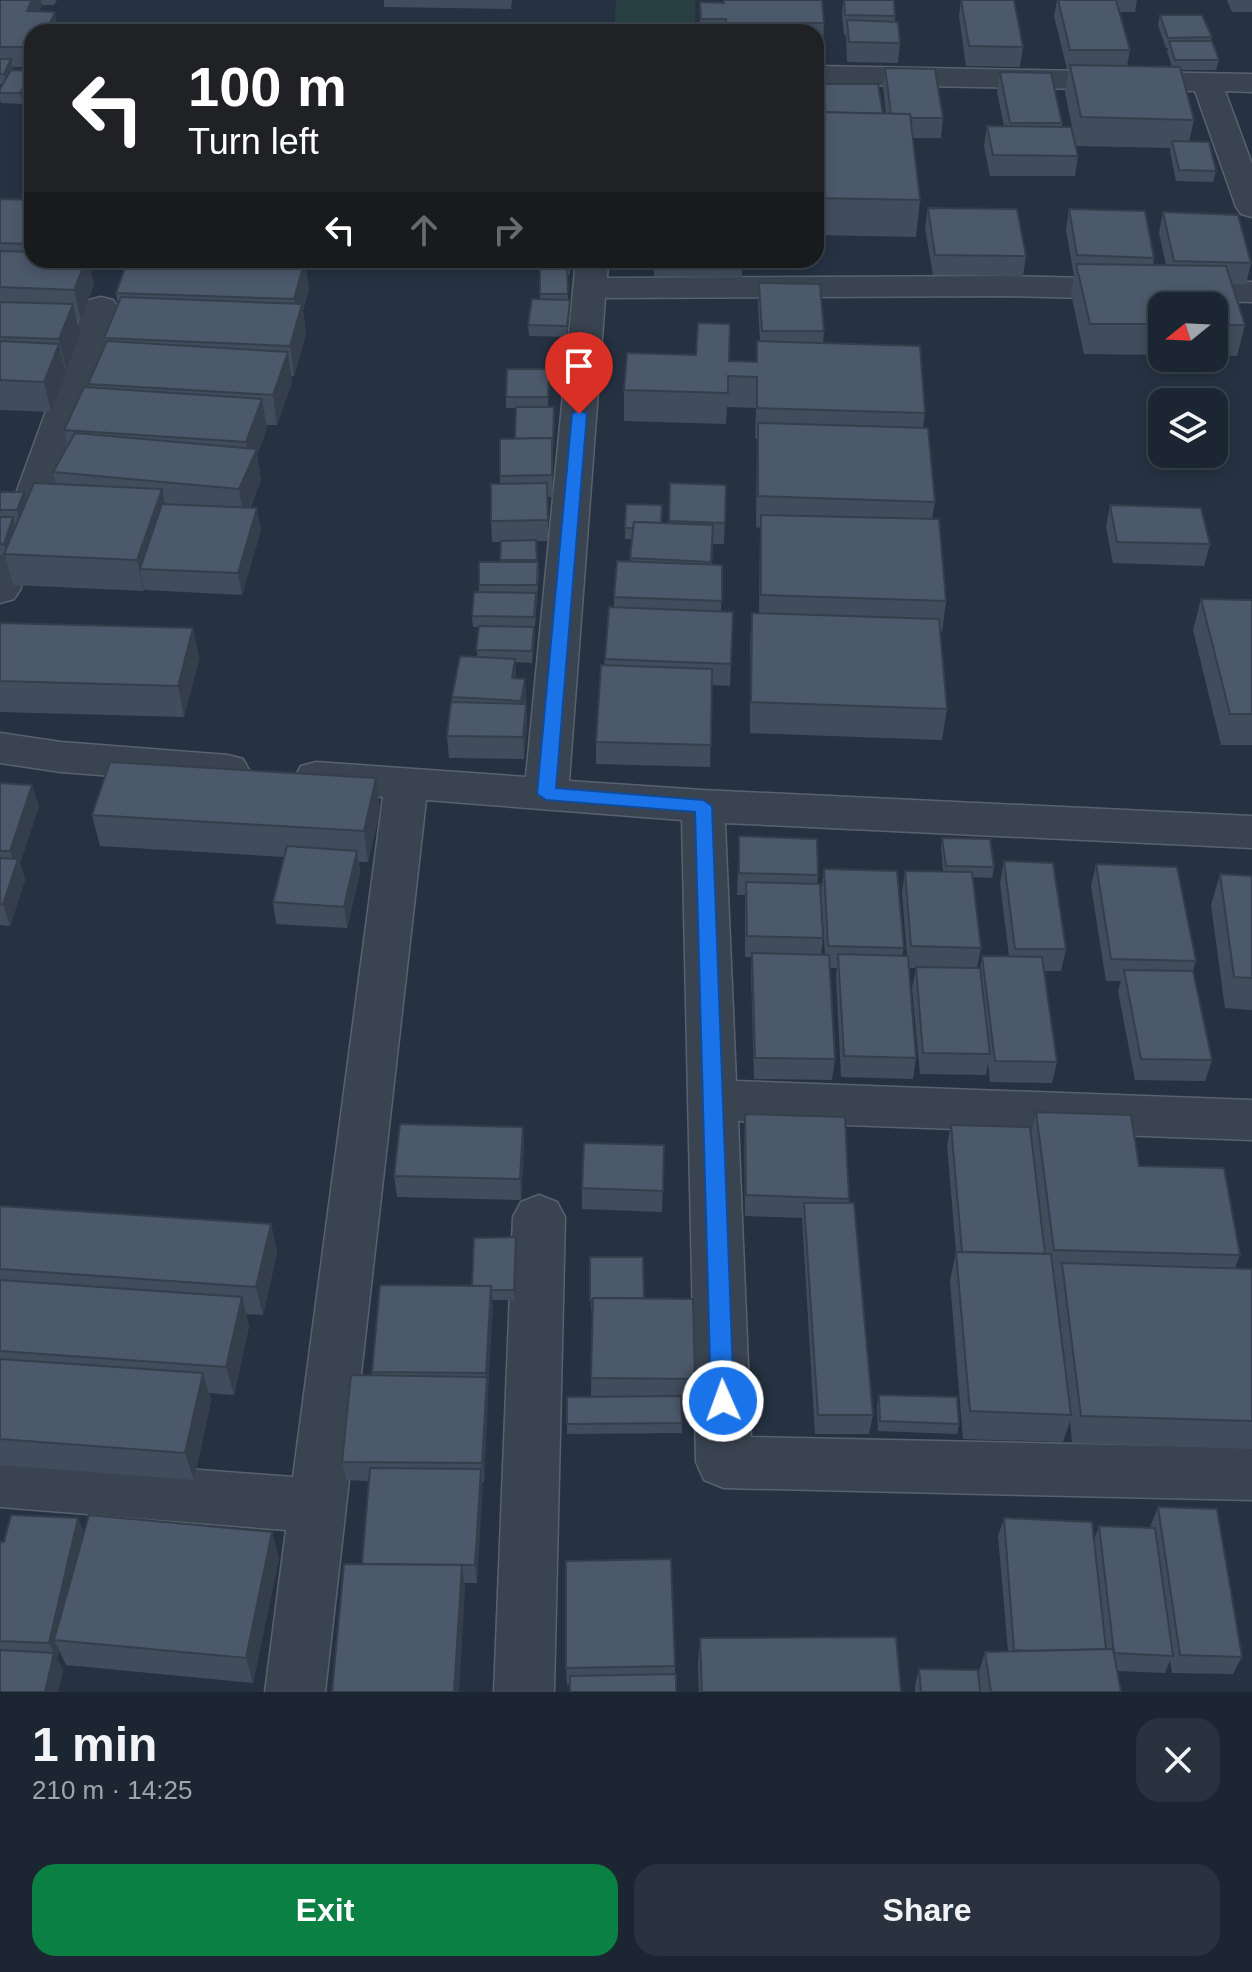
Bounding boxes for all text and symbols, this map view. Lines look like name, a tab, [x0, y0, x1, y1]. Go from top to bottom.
text: 100 m	[188, 55, 347, 118]
icon: left	[56, 56, 160, 160]
text: Turn left	[188, 121, 319, 162]
icon: left	[318, 208, 362, 252]
icon: ahead	[402, 208, 446, 252]
icon: right	[486, 208, 530, 252]
north arrow	[1148, 292, 1228, 372]
map controls	[1148, 292, 1228, 468]
pin	[545, 332, 613, 414]
icon: arrive	[557, 344, 601, 388]
button: layers	[1148, 388, 1228, 468]
position arrow	[681, 1359, 765, 1443]
text: 1 min	[32, 1718, 157, 1771]
button: close	[1136, 1718, 1220, 1802]
text: 210 m · 14:25	[32, 1775, 192, 1805]
button: Exit	[32, 1864, 618, 1956]
button: Share	[634, 1864, 1220, 1956]

